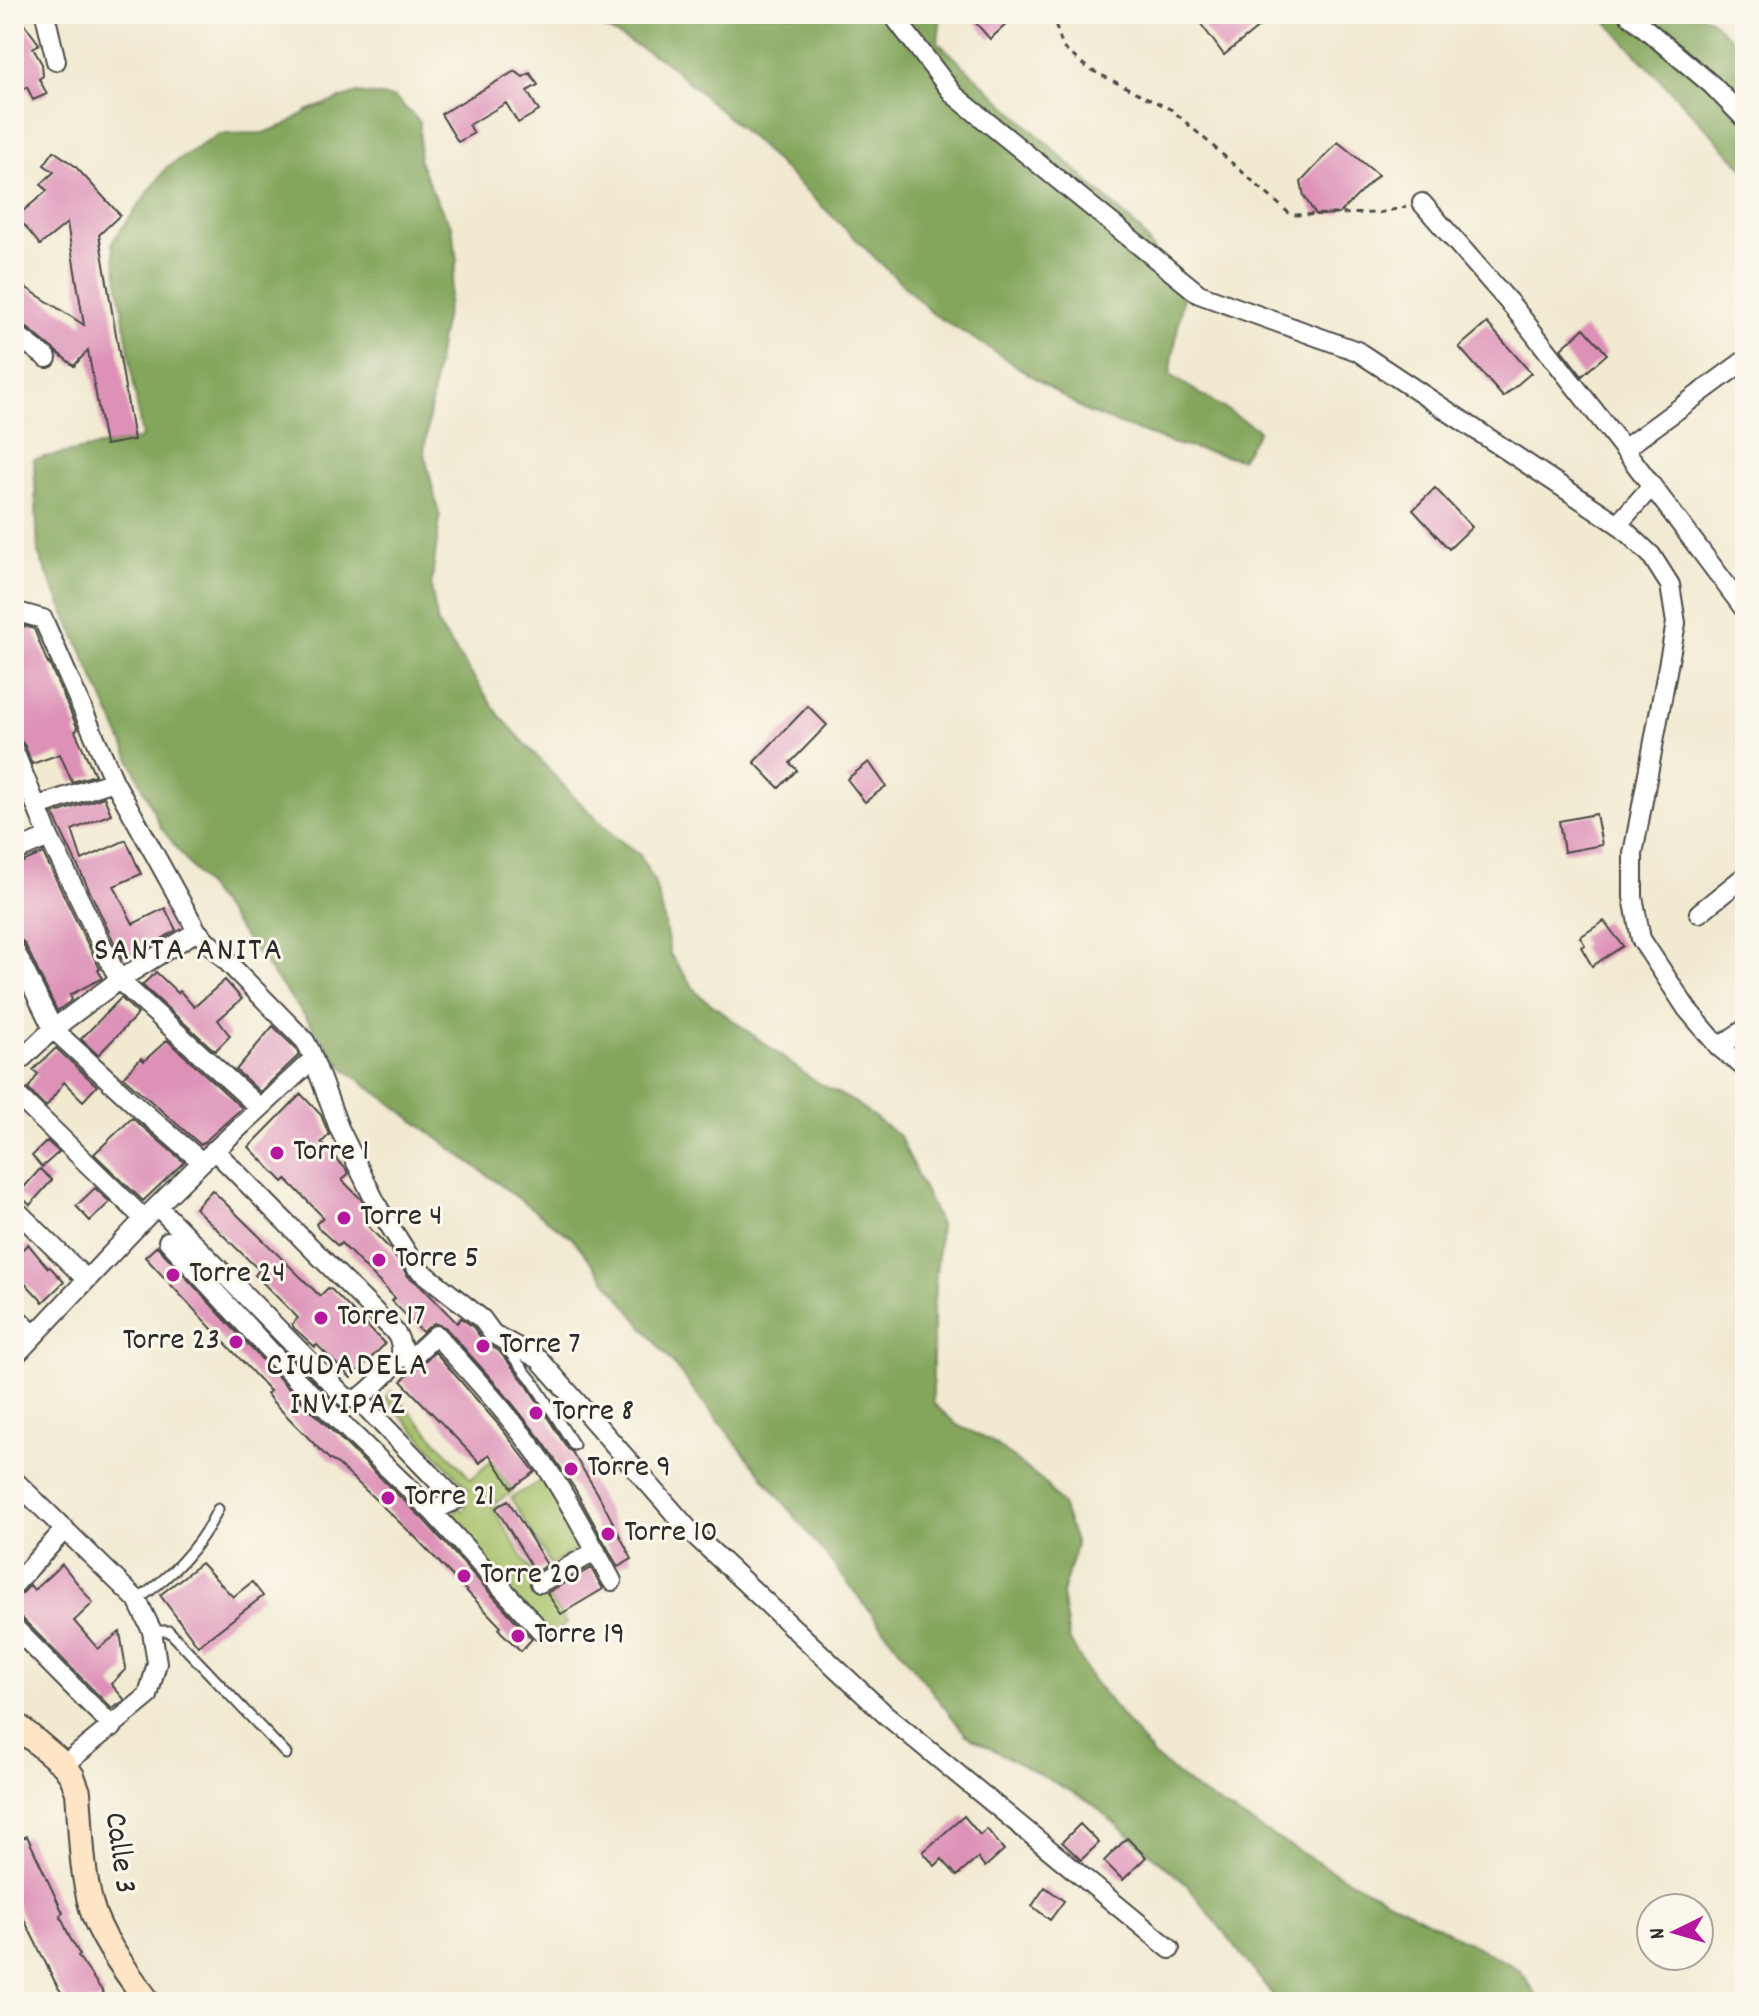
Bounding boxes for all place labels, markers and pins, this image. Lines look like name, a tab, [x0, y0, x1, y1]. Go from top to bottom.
place label: Torre 1	[293, 1130, 369, 1176]
marker: Torre 1	[268, 1144, 286, 1162]
place label: Torre 4	[360, 1195, 443, 1241]
marker: Torre 4	[335, 1209, 353, 1227]
place label: Torre 5	[395, 1237, 479, 1283]
marker: Torre 5	[370, 1251, 388, 1269]
place label: Torre 24	[189, 1252, 286, 1298]
marker: Torre 24	[164, 1266, 182, 1284]
place label: Torre 17	[337, 1295, 426, 1341]
marker: Torre 17	[312, 1309, 330, 1327]
place label: Torre 23	[122, 1319, 220, 1365]
place label: Torre 7	[499, 1323, 581, 1369]
marker: Torre 23	[227, 1333, 245, 1351]
marker: Torre 7	[474, 1337, 492, 1355]
place label: Torre 8	[552, 1390, 634, 1436]
marker: Torre 8	[527, 1404, 545, 1422]
place label: Torre 9	[587, 1446, 671, 1492]
marker: Torre 9	[562, 1460, 580, 1478]
place label: Torre 21	[404, 1475, 494, 1521]
marker: Torre 21	[379, 1489, 397, 1507]
place label: Torre 10	[624, 1511, 718, 1557]
marker: Torre 10	[599, 1525, 617, 1543]
place label: Torre 20	[480, 1553, 581, 1599]
marker: Torre 20	[455, 1567, 473, 1585]
place label: Torre 19	[534, 1613, 625, 1659]
marker: Torre 19	[509, 1627, 527, 1645]

